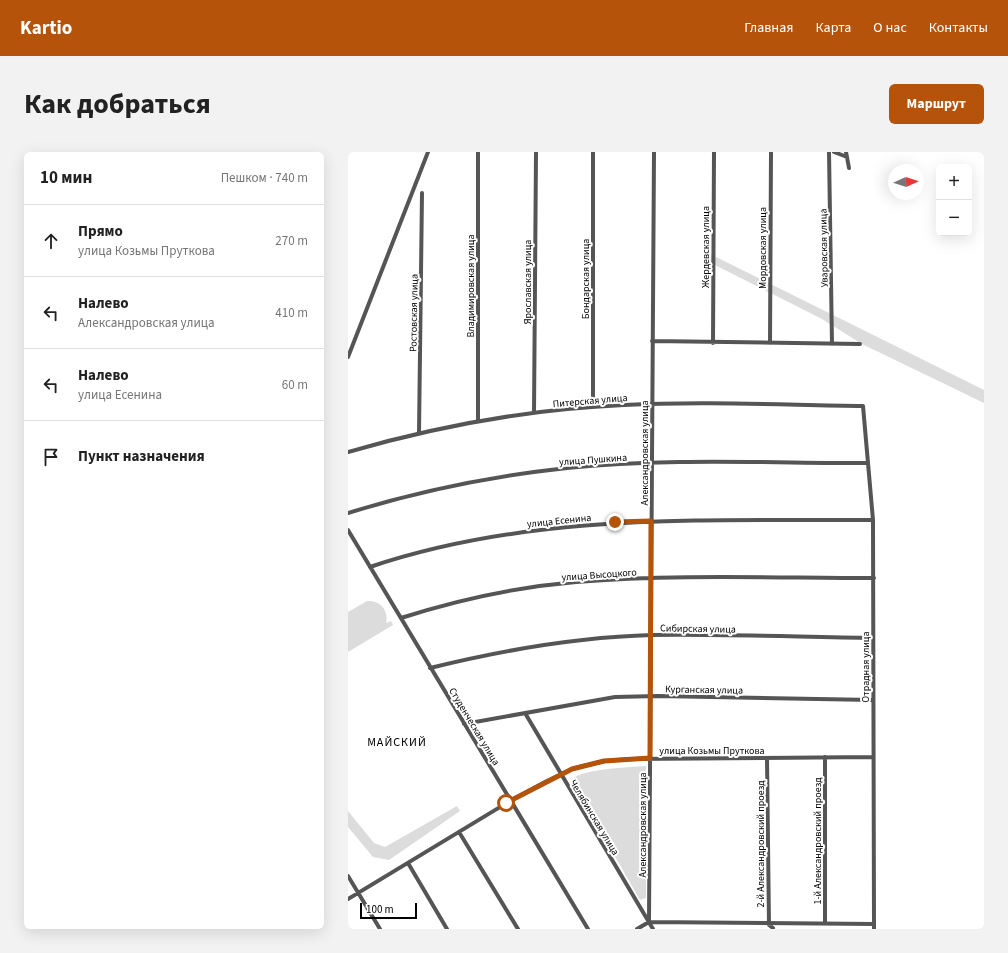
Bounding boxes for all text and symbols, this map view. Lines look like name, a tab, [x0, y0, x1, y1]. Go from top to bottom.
text: Kartio	[20, 15, 72, 42]
text: Главная	[744, 18, 793, 38]
text: Карта	[815, 18, 851, 38]
text: О нас	[873, 18, 907, 38]
text: Контакты	[929, 18, 988, 38]
text: Как добраться	[24, 84, 211, 124]
button: Маршрут	[889, 84, 984, 124]
north arrow	[888, 164, 924, 200]
map controls	[936, 164, 972, 236]
button: +	[936, 164, 972, 200]
text: 10 мин	[40, 166, 92, 190]
text: Пешком · 740 m	[221, 169, 308, 187]
button: −	[936, 200, 972, 236]
street label: Жердевская улица	[699, 206, 713, 288]
street label: Мордовская улица	[756, 207, 770, 289]
street label: Уваровская улица	[816, 208, 832, 288]
text: Прямо	[78, 221, 123, 242]
icon: ahead	[40, 230, 62, 252]
text: 270 m	[275, 232, 308, 250]
street label: Владимировская улица	[464, 234, 478, 338]
street label: Бондарская улица	[579, 239, 593, 319]
street label: Ярославская улица	[521, 240, 535, 324]
text: улица Козьмы Пруткова	[78, 242, 215, 260]
street label: Ростовская улица	[406, 274, 422, 352]
text: Налево	[78, 293, 129, 314]
icon: left	[40, 302, 62, 324]
text: 410 m	[275, 304, 308, 322]
text: Александровская улица	[78, 314, 215, 332]
text: Налево	[78, 365, 129, 386]
icon: left	[40, 374, 62, 396]
text: 60 m	[282, 376, 308, 394]
text: улица Есенина	[78, 386, 162, 404]
street label: Питерская улица	[552, 391, 628, 411]
street label: Александровская улица	[638, 400, 652, 506]
icon: arrive	[40, 446, 62, 468]
text: Пункт назначения	[78, 446, 205, 467]
street label: улица Пушкина	[559, 451, 628, 469]
street label: улица Есенина	[526, 511, 592, 531]
route end	[606, 513, 624, 531]
street label: улица Высоцкого	[561, 565, 637, 585]
street label: Сибирская улица	[660, 621, 736, 637]
street label: Отрадная улица	[859, 631, 873, 703]
street label: Курганская улица	[665, 682, 743, 698]
street label: Студенческая улица	[445, 685, 503, 768]
district label: МАЙСКИЙ	[367, 734, 427, 751]
street label: улица Козьмы Пруткова	[659, 744, 765, 758]
street label: Александровская улица	[636, 772, 650, 878]
street label: Челябинская улица	[566, 777, 622, 858]
street label: 1-й Александровский проезд	[811, 777, 825, 905]
street label: 2-й Александровский проезд	[754, 780, 768, 908]
route start	[497, 794, 515, 812]
scale bar	[360, 901, 417, 920]
text: 100 m	[366, 902, 394, 917]

